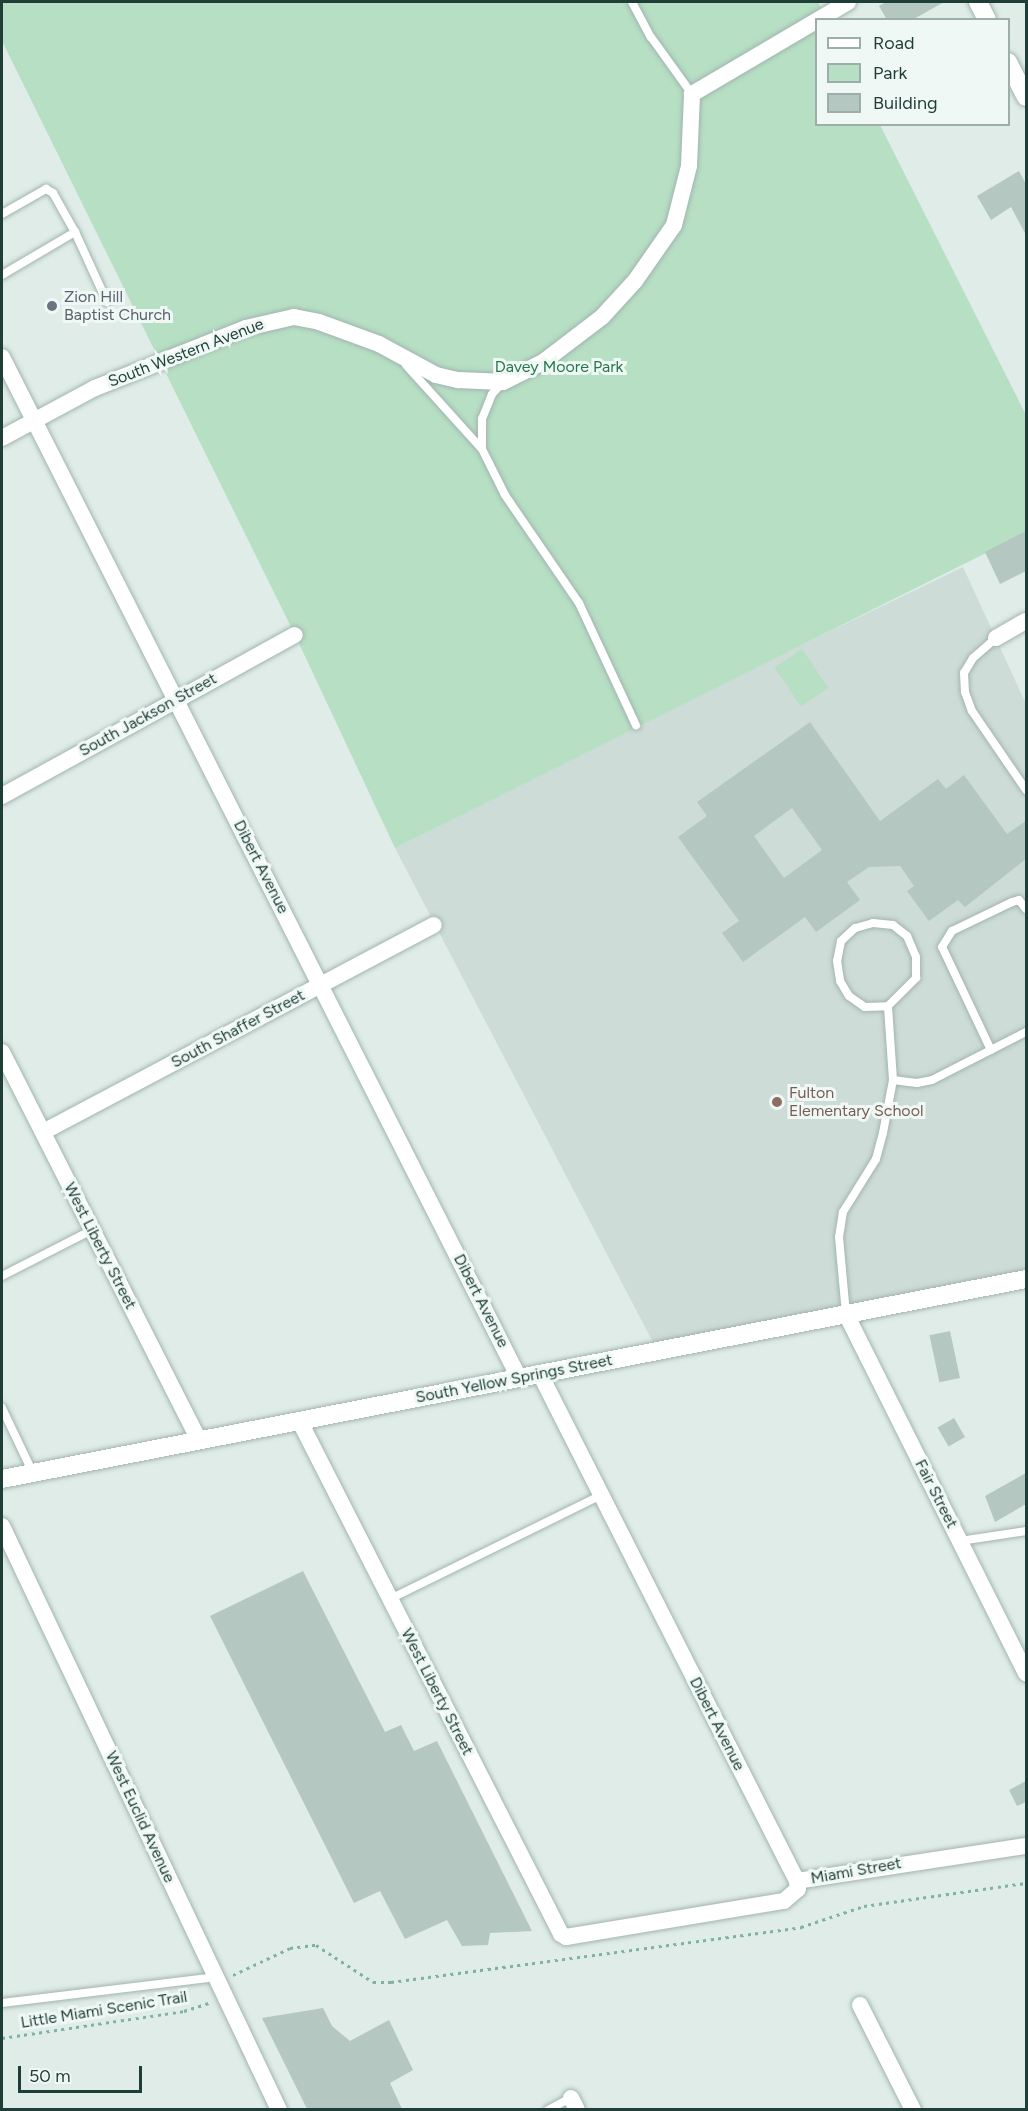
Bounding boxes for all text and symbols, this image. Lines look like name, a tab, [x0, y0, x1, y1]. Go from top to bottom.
legend	[815, 18, 1010, 126]
text: Road	[873, 32, 914, 54]
text: Park	[873, 62, 907, 84]
text: Building	[873, 92, 938, 114]
place label: Zion Hill Baptist Church	[64, 287, 171, 325]
marker: Zion Hill Baptist Church	[45, 299, 59, 313]
street label: South Western Avenue	[106, 314, 266, 392]
park label: Davey Moore Park	[495, 357, 623, 377]
street label: South Jackson Street	[76, 669, 220, 761]
street label: Dibert Avenue	[229, 817, 293, 917]
street label: South Shaffer Street	[168, 986, 308, 1072]
place label: Fulton Elementary School	[789, 1083, 923, 1121]
marker: Fulton Elementary School	[770, 1095, 784, 1109]
street label: West Liberty Street	[60, 1179, 140, 1313]
street label: Dibert Avenue	[449, 1251, 513, 1351]
street label: South Yellow Springs Street	[414, 1351, 614, 1407]
street label: Fair Street	[911, 1456, 961, 1532]
street label: West Liberty Street	[397, 1625, 477, 1759]
street label: Dibert Avenue	[685, 1674, 749, 1774]
street label: West Euclid Avenue	[101, 1748, 179, 1886]
street label: Miami Street	[809, 1854, 903, 1888]
street label: Little Miami Scenic Trail	[19, 1987, 189, 2033]
scale bar	[21, 2054, 146, 2092]
text: 50 m	[29, 2065, 71, 2087]

